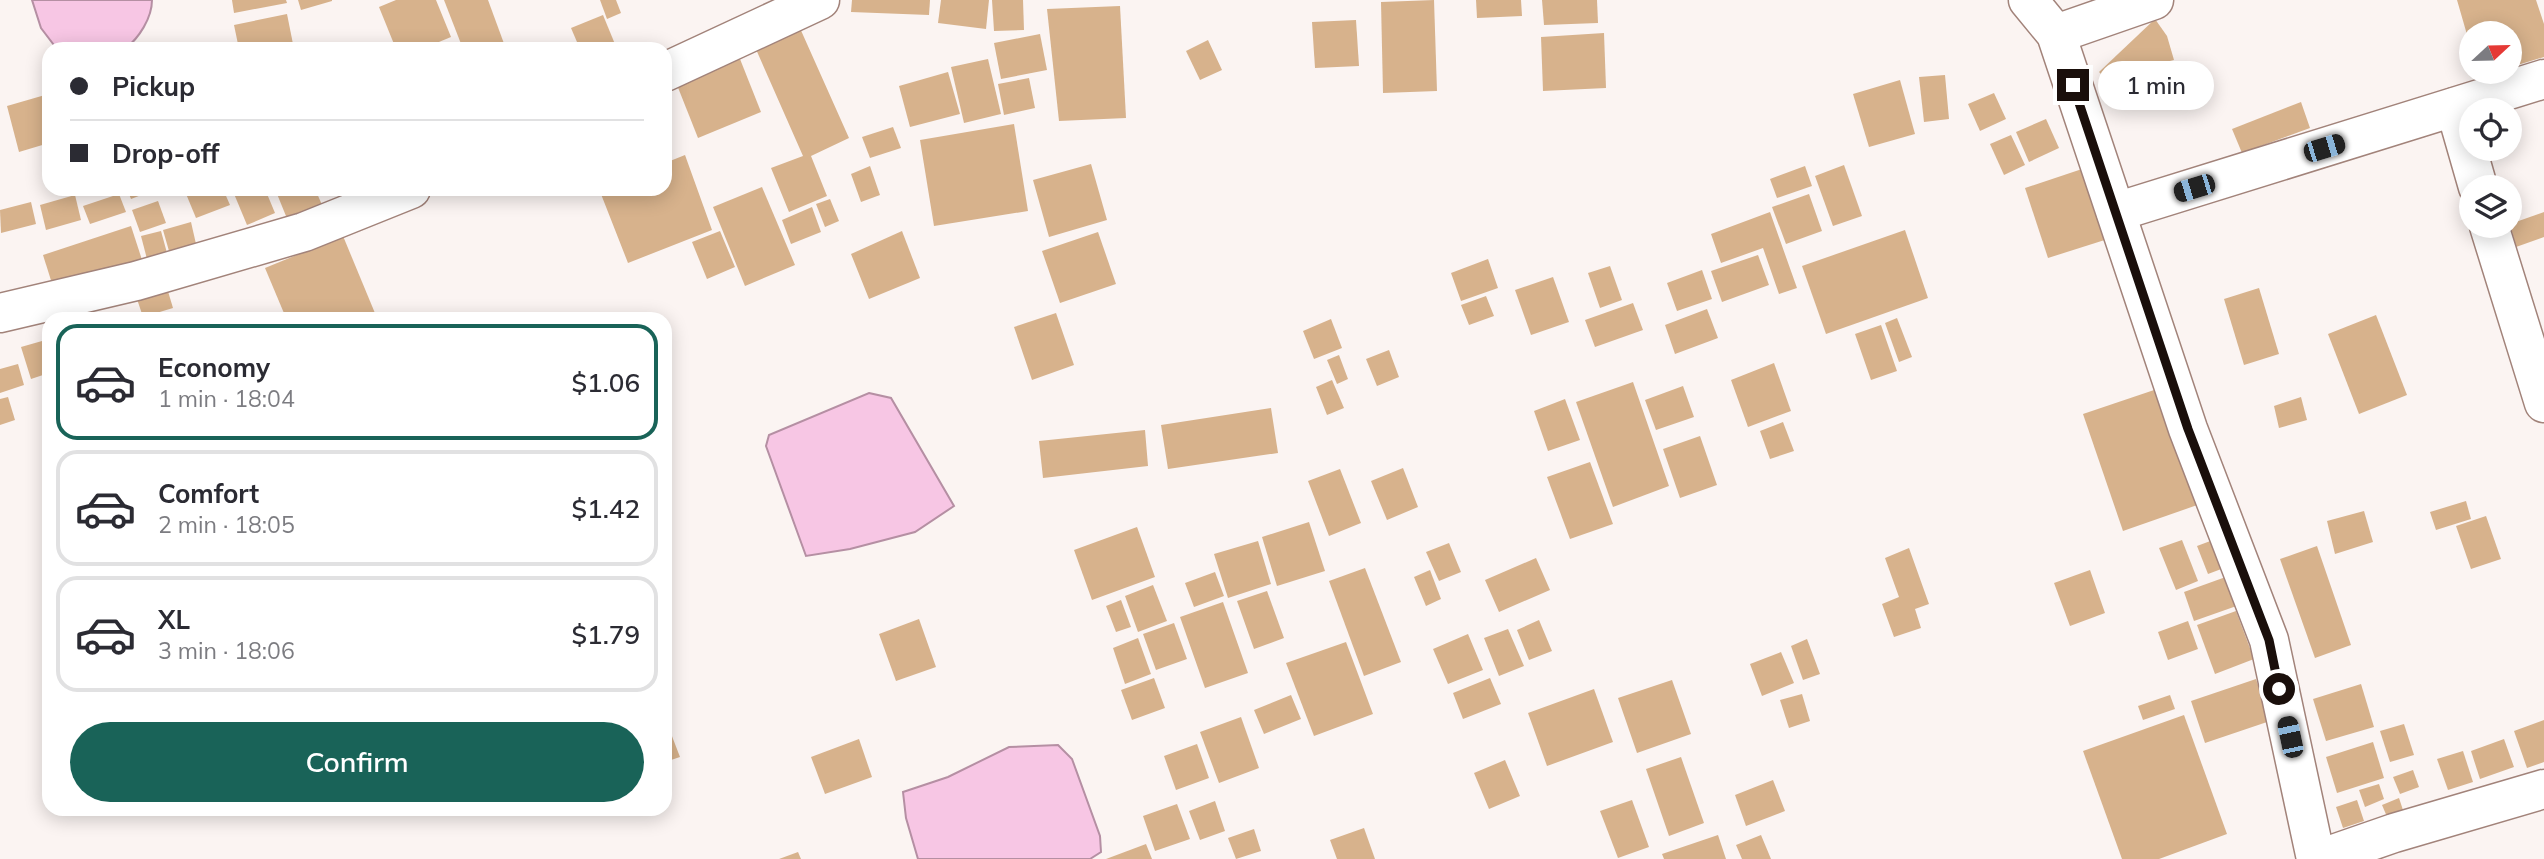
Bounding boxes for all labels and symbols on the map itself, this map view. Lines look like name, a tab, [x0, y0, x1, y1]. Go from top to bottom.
north arrow	[2459, 21, 2522, 84]
callout: 1 min	[2098, 60, 2213, 110]
route end	[2057, 69, 2089, 101]
car	[2301, 132, 2348, 164]
car	[2171, 172, 2218, 204]
route start	[2263, 673, 2295, 705]
car	[2276, 714, 2305, 760]

